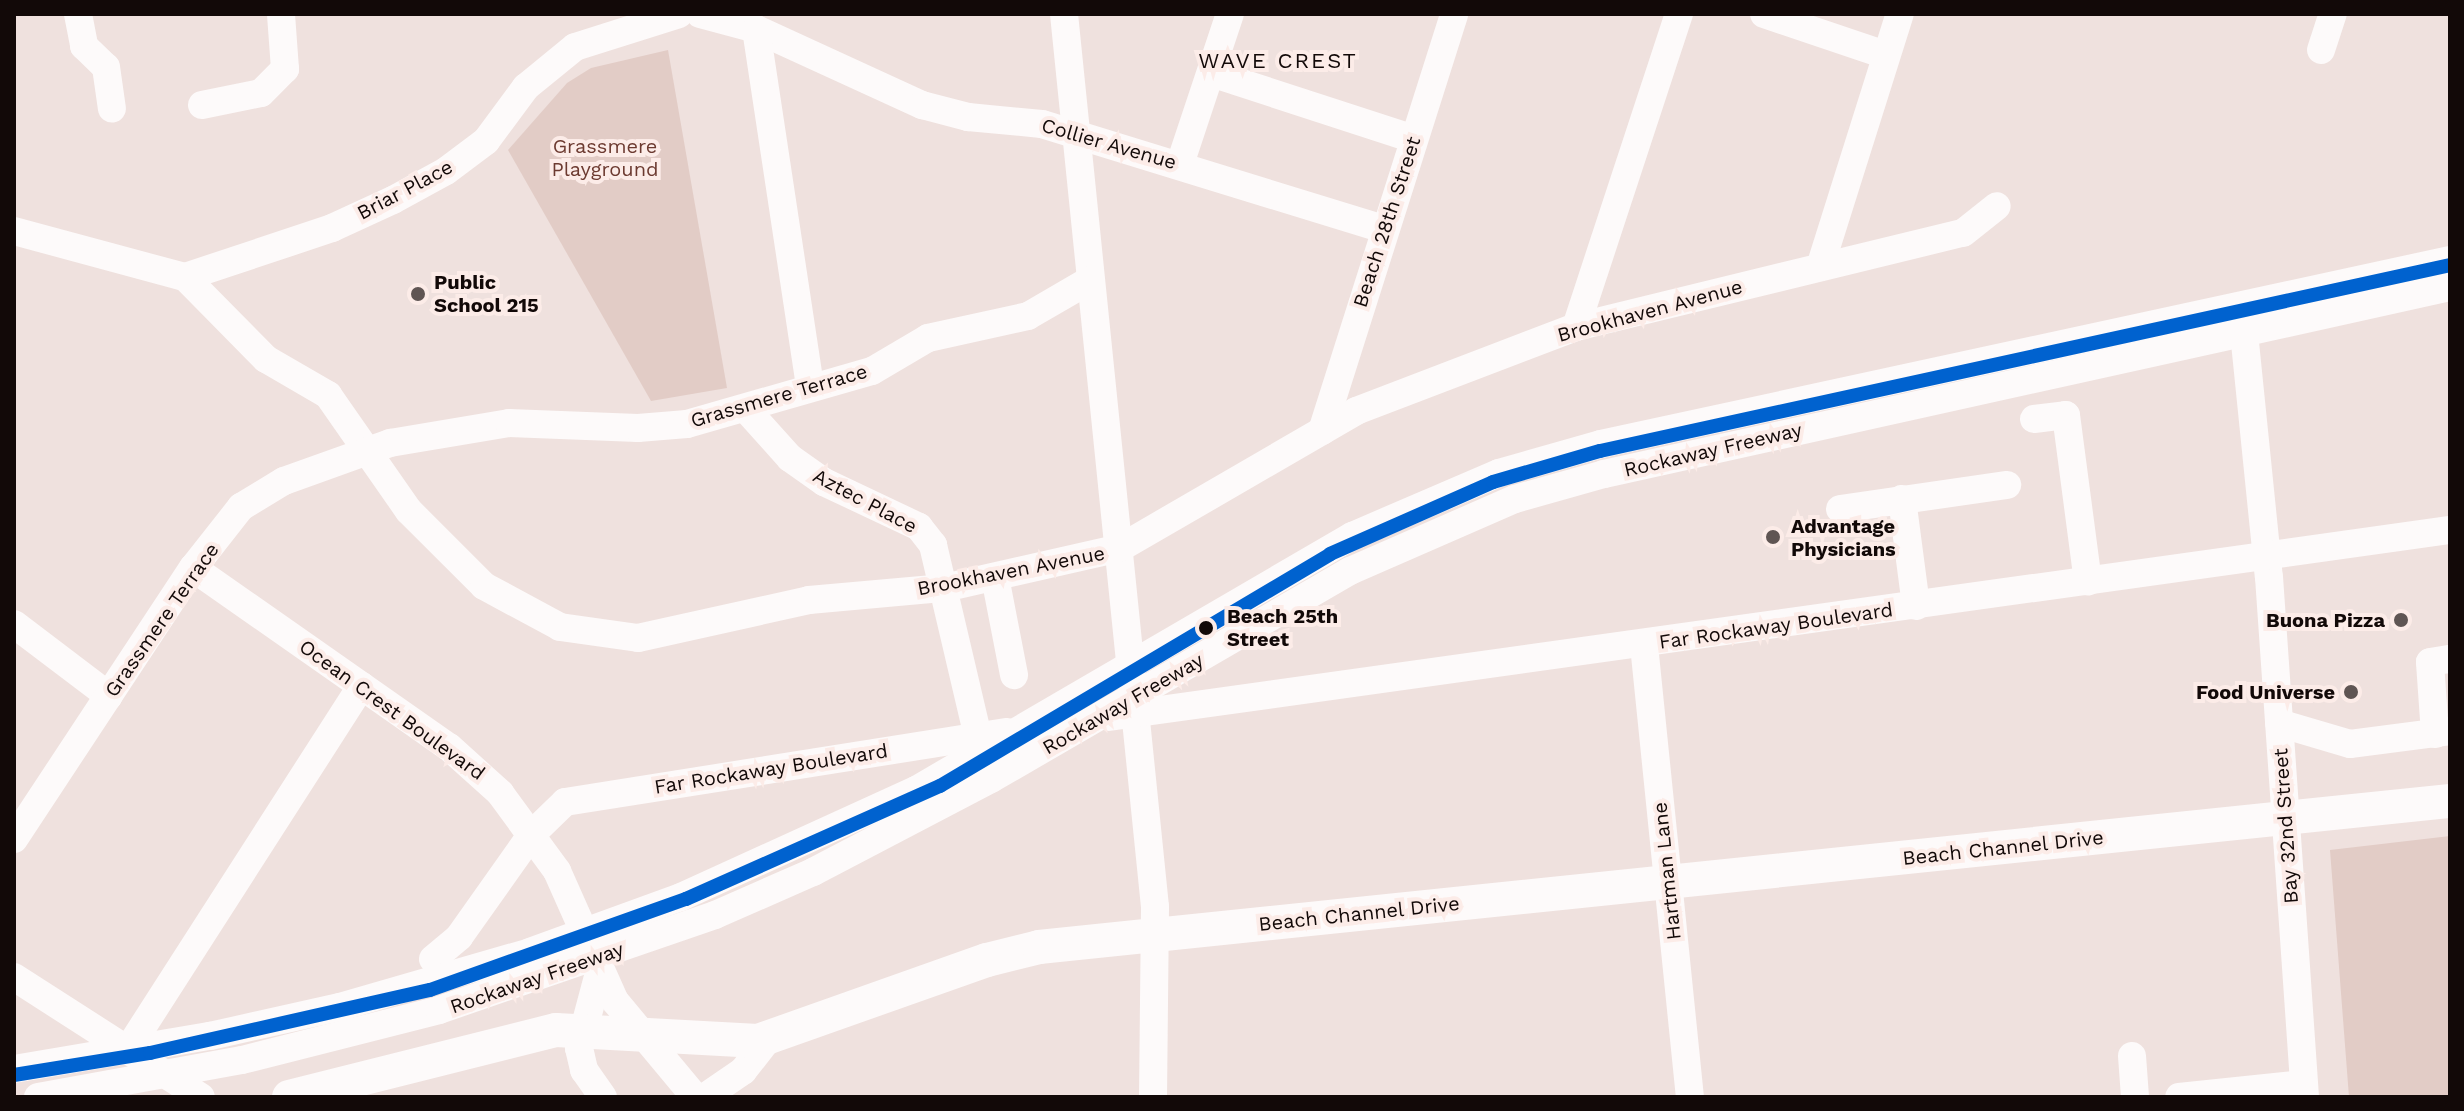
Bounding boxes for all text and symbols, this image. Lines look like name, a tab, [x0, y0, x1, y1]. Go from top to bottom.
district label: WAVE CREST	[1198, 48, 1358, 74]
street label: Collier Avenue	[1038, 113, 1180, 175]
street label: Beach 28th Street	[1348, 134, 1426, 310]
park label: Grassmere Playground	[551, 135, 659, 182]
street label: Briar Place	[353, 155, 457, 225]
place label: Public School 215	[434, 270, 539, 317]
street label: Brookhaven Avenue	[1554, 275, 1746, 347]
marker: Public School 215	[409, 285, 427, 303]
street label: Grassmere Terrace	[688, 359, 870, 433]
street label: Rockaway Freeway	[1621, 418, 1805, 482]
street label: Aztec Place	[809, 464, 921, 538]
place label: Advantage Physicians	[1791, 514, 1896, 561]
marker: Advantage Physicians	[1762, 526, 1784, 548]
street label: Grassmere Terrace	[100, 538, 224, 702]
street label: Brookhaven Avenue	[915, 541, 1107, 601]
street label: Far Rockaway Boulevard	[1657, 598, 1895, 654]
place label: Beach 25th Street	[1227, 604, 1338, 651]
place label: Buona Pizza	[2266, 608, 2385, 632]
marker: Buona Pizza	[2392, 611, 2410, 629]
marker: Beach 25th Street	[1192, 614, 1220, 642]
street label: Ocean Crest Boulevard	[294, 635, 490, 785]
street label: Rockaway Freeway	[1038, 648, 1208, 760]
place label: Food Universe	[2196, 680, 2335, 704]
marker: Food Universe	[2342, 683, 2360, 701]
street label: Far Rockaway Boulevard	[652, 739, 890, 799]
street label: Bay 32nd Street	[2269, 747, 2303, 905]
street label: Hartman Lane	[1648, 801, 1686, 941]
street label: Beach Channel Drive	[1901, 825, 2105, 871]
street label: Beach Channel Drive	[1257, 891, 1461, 937]
street label: Rockaway Freeway	[447, 937, 627, 1019]

